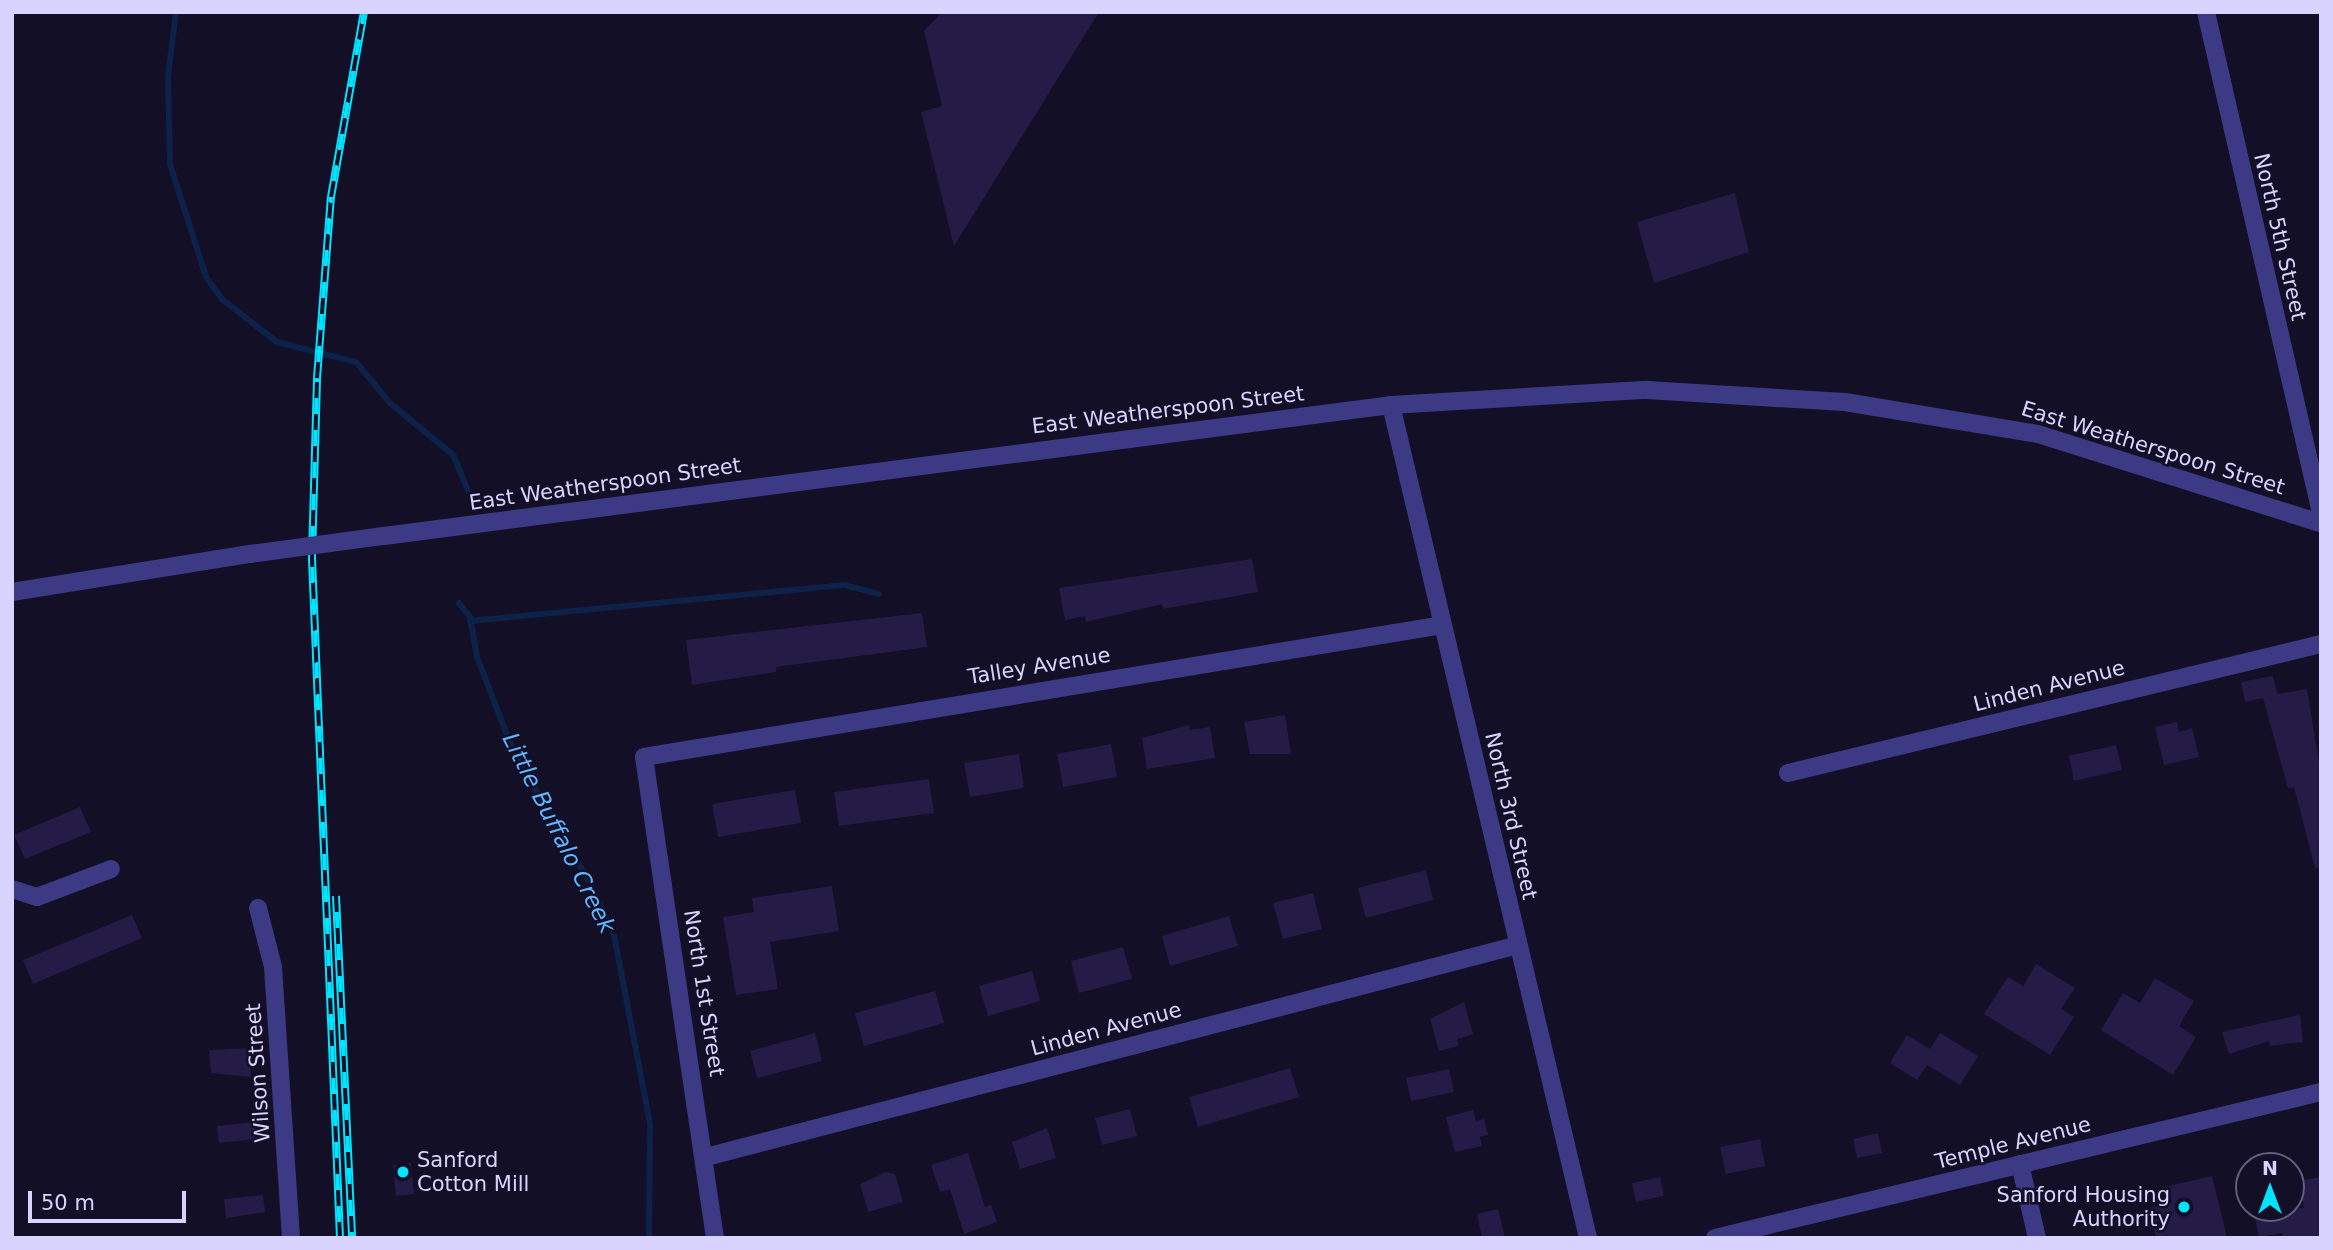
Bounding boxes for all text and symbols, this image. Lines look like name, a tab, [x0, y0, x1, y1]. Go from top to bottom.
street label: North 5th Street	[2249, 151, 2311, 323]
street label: East Weatherspoon Street	[1030, 381, 1306, 439]
street label: East Weatherspoon Street	[2018, 396, 2288, 500]
street label: East Weatherspoon Street	[467, 452, 743, 516]
street label: Talley Avenue	[966, 642, 1112, 690]
street label: Linden Avenue	[1971, 655, 2127, 717]
water label: Little Buffalo Creek	[497, 728, 621, 938]
street label: North 3rd Street	[1480, 730, 1542, 902]
street label: North 1st Street	[678, 908, 730, 1078]
street label: Linden Avenue	[1028, 997, 1184, 1061]
street label: Wilson Street	[241, 1003, 275, 1143]
street label: Temple Avenue	[1933, 1111, 2093, 1175]
place label: Sanford Cotton Mill	[417, 1147, 529, 1197]
north arrow	[2235, 1152, 2305, 1222]
text: N	[2262, 1157, 2278, 1179]
marker: Sanford Cotton Mill	[395, 1164, 411, 1180]
scale bar	[32, 1176, 189, 1220]
place label: Sanford Housing Authority	[1997, 1182, 2170, 1232]
text: 50 m	[41, 1191, 95, 1215]
marker: Sanford Housing Authority	[2176, 1199, 2192, 1215]

